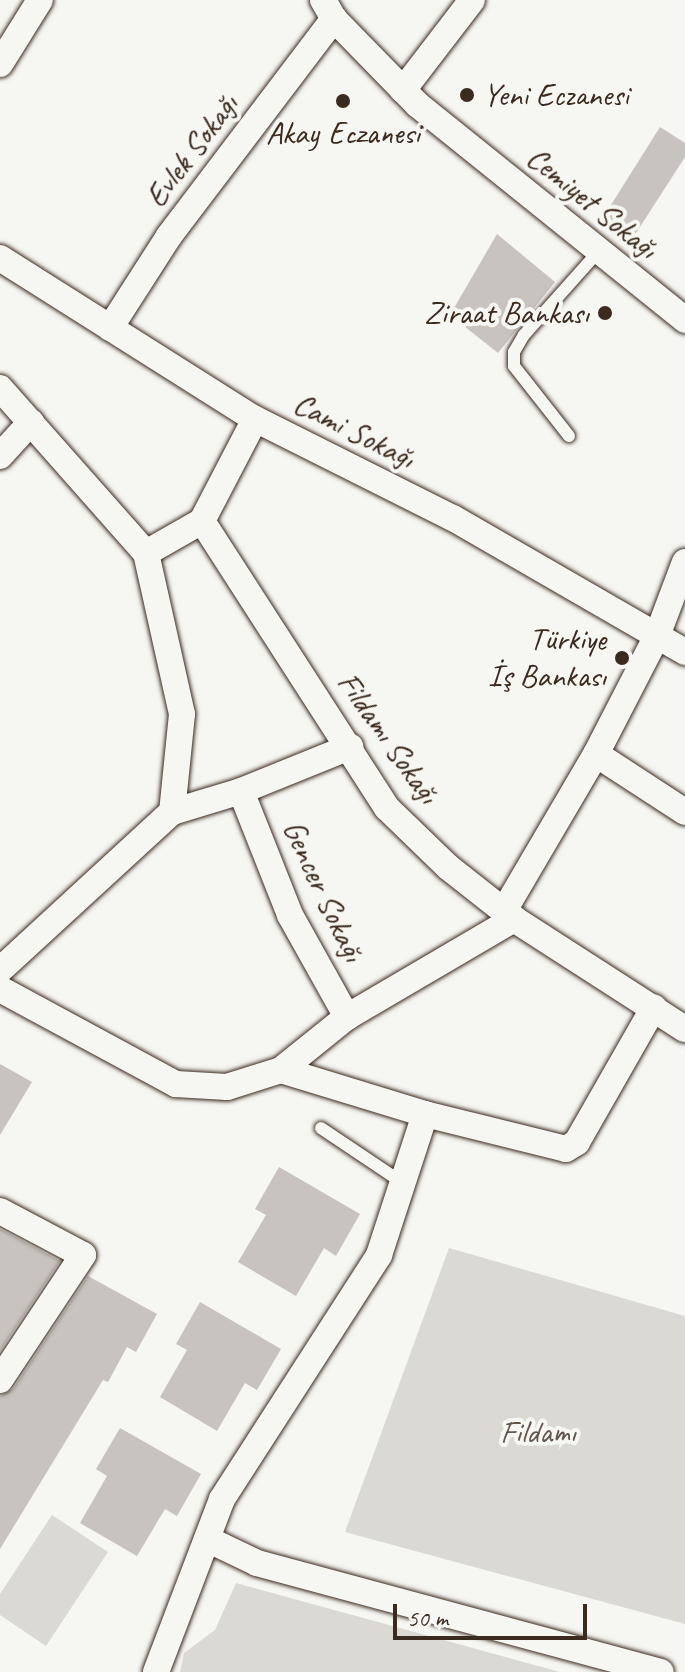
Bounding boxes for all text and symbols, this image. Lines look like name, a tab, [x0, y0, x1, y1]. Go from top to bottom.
place label: Yeni Eczanesi	[483, 76, 630, 114]
marker: Yeni Eczanesi	[458, 86, 476, 104]
street label: Evlek Sokağı	[137, 87, 247, 215]
marker: Akay Eczanesi	[334, 92, 352, 110]
place label: Akay Eczanesi	[266, 114, 420, 152]
street label: Cemiyet Sokağı	[519, 139, 665, 267]
place label: Ziraat Bankası	[424, 294, 589, 332]
marker: Ziraat Bankası	[596, 304, 614, 322]
street label: Cami Sokağı	[288, 385, 420, 477]
place label: Türkiye İş Bankası	[488, 621, 606, 696]
marker: Türkiye İş Bankası	[613, 649, 631, 667]
street label: Fildamı Sokağı	[329, 665, 447, 811]
street label: Gencer Sokağı	[274, 815, 372, 967]
park label: Fildamı	[500, 1413, 576, 1451]
scale bar	[397, 1588, 591, 1638]
text: 50 m	[407, 1603, 448, 1633]

